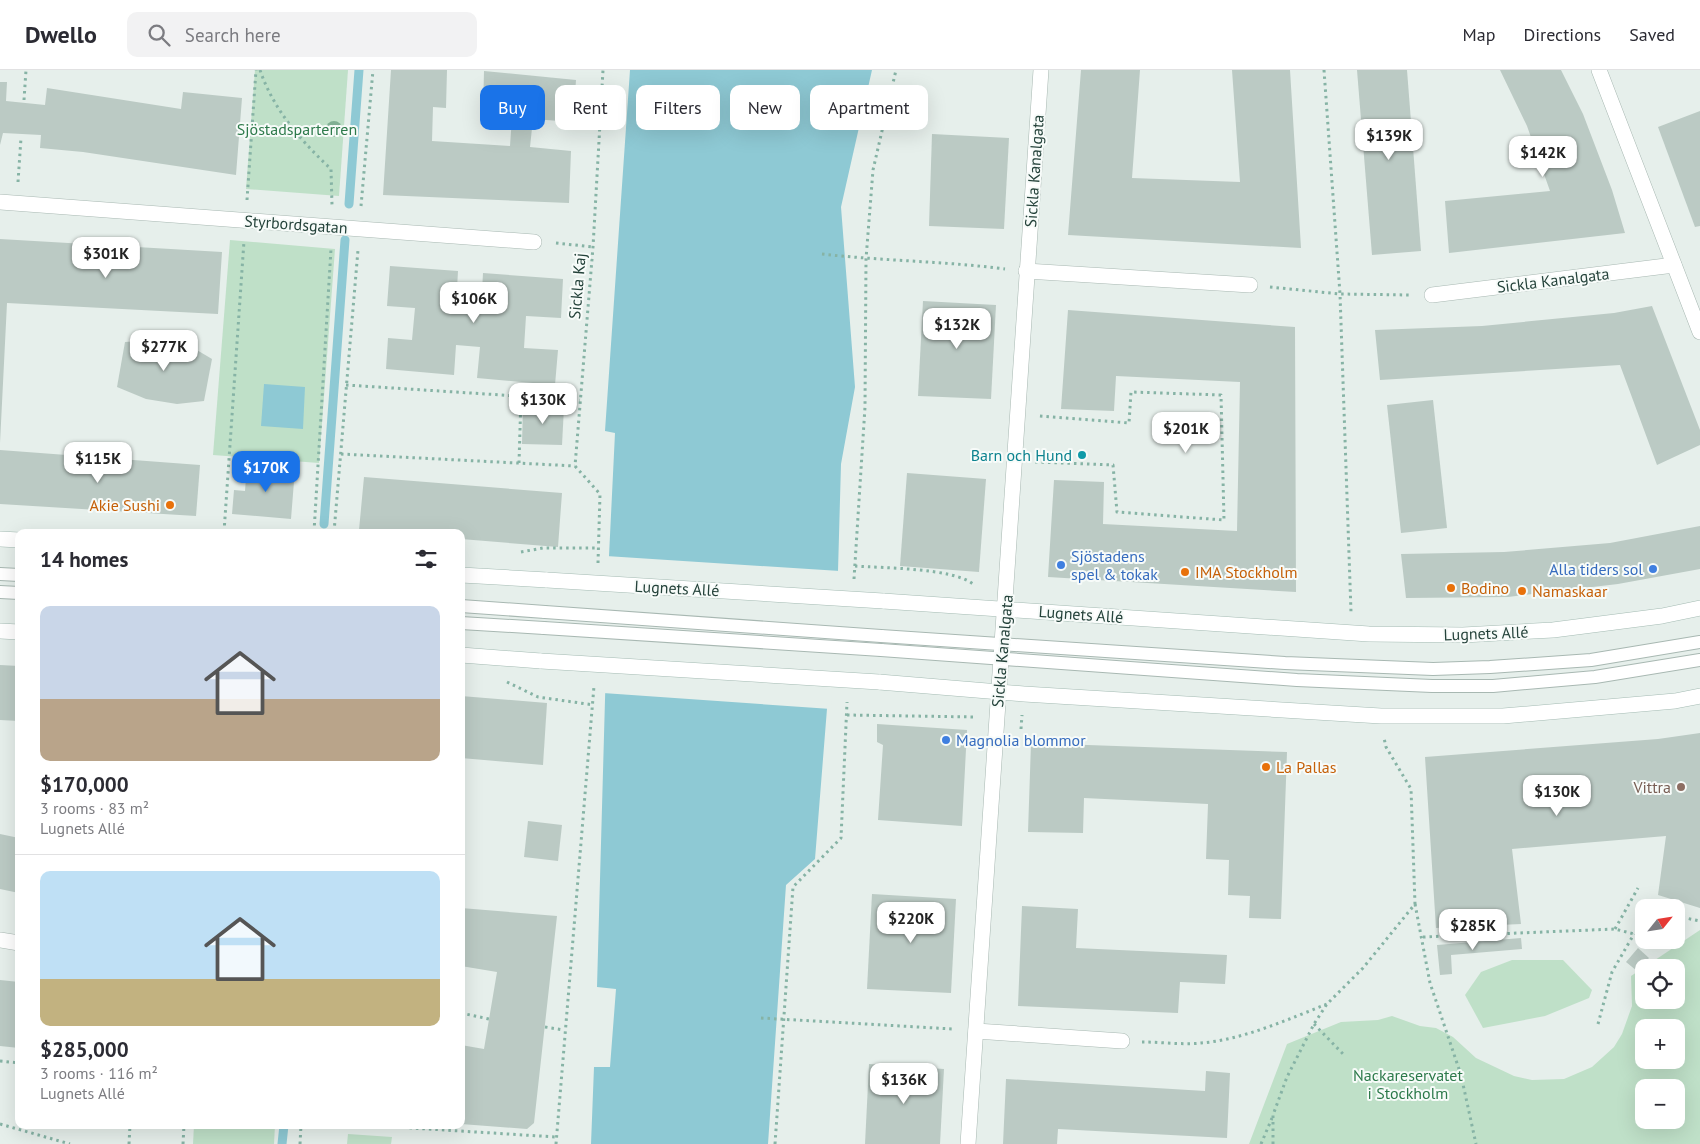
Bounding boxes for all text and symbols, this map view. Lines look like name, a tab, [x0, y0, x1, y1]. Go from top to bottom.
search box	[127, 12, 477, 57]
text: Dwello	[25, 19, 97, 50]
icon: search	[145, 21, 173, 49]
text: Search here	[185, 23, 281, 47]
text: Map	[1463, 23, 1495, 46]
text: Directions	[1523, 23, 1601, 46]
text: Saved	[1629, 23, 1675, 46]
chip: Buy	[480, 85, 545, 130]
chip: Rent	[555, 85, 626, 130]
chip: Filters	[636, 85, 720, 130]
chip: New	[730, 85, 800, 130]
chip: Apartment	[810, 85, 928, 130]
street label: Sickla Kanalgata	[1020, 114, 1048, 228]
pin: $139K	[1354, 118, 1424, 161]
park label: Sjöstadsparterren	[237, 119, 357, 139]
text: $139K	[1366, 125, 1412, 145]
pin: $142K	[1508, 136, 1578, 178]
text: $142K	[1520, 142, 1566, 162]
street label: Styrbordsgatan	[244, 210, 348, 238]
pin: $301K	[71, 236, 141, 279]
text: $301K	[83, 243, 129, 263]
street label: Sickla Kaj	[564, 252, 590, 320]
street label: Sickla Kanalgata	[1496, 263, 1610, 297]
pin: $106K	[439, 282, 509, 324]
text: $106K	[451, 288, 497, 308]
pin: $132K	[922, 308, 992, 350]
text: $132K	[934, 314, 980, 334]
pin: $277K	[129, 330, 199, 372]
text: $277K	[141, 336, 187, 356]
pin: $130K	[508, 382, 578, 425]
text: $130K	[520, 389, 566, 409]
pin: $201K	[1151, 412, 1221, 454]
text: $201K	[1163, 418, 1209, 438]
pin: $115K	[63, 442, 133, 484]
place label: Barn och Hund	[971, 445, 1072, 465]
text: $115K	[75, 448, 121, 468]
marker: Barn och Hund	[1076, 449, 1088, 461]
pin: $170K	[231, 450, 301, 493]
text: $170K	[243, 457, 289, 477]
place label: Akie Sushi	[89, 495, 160, 515]
marker: Akie Sushi	[164, 499, 176, 511]
icon: filters	[412, 545, 440, 573]
text: 14 homes	[40, 546, 128, 573]
place label: Sjöstadens spel & tokak	[1071, 546, 1158, 584]
marker: Sjöstadens spel & tokak	[1055, 559, 1067, 571]
place label: Alla tiders sol	[1549, 559, 1643, 579]
place label: IMA Stockholm	[1195, 562, 1297, 582]
marker: Alla tiders sol	[1647, 563, 1659, 575]
marker: IMA Stockholm	[1179, 566, 1191, 578]
street label: Lugnets Allé	[634, 576, 720, 600]
place label: Bodino	[1461, 578, 1509, 598]
place label: Namaskaar	[1532, 581, 1608, 601]
marker: Bodino	[1445, 582, 1457, 594]
marker: Namaskaar	[1516, 585, 1528, 597]
street label: Sickla Kanalgata	[987, 594, 1017, 708]
street label: Lugnets Allé	[1038, 601, 1124, 627]
street label: Lugnets Allé	[1443, 622, 1529, 644]
icon: home	[195, 638, 285, 728]
place label: Magnolia blommor	[956, 730, 1086, 750]
marker: Magnolia blommor	[940, 734, 952, 746]
place label: La Pallas	[1276, 757, 1337, 777]
marker: La Pallas	[1260, 761, 1272, 773]
text: $170,000	[40, 771, 129, 798]
pin: $130K	[1522, 774, 1592, 817]
place label: Vittra	[1632, 777, 1671, 797]
text: $130K	[1534, 781, 1580, 801]
marker: Vittra	[1675, 781, 1687, 793]
text: 3 rooms · 83 m²	[40, 798, 149, 818]
text: Lugnets Allé	[40, 818, 125, 838]
north arrow	[1635, 899, 1685, 949]
map controls	[1635, 899, 1685, 1129]
pin: $220K	[876, 902, 946, 944]
icon: home	[195, 904, 285, 994]
text: $220K	[888, 908, 934, 928]
pin: $285K	[1438, 908, 1508, 951]
text: $285K	[1450, 915, 1496, 935]
button: locate	[1635, 959, 1685, 1009]
button: +	[1635, 1019, 1685, 1069]
text: $285,000	[40, 1036, 129, 1063]
pin: $136K	[869, 1062, 939, 1105]
text: 3 rooms · 116 m²	[40, 1063, 158, 1083]
park label: Nackareservatet i Stockholm	[1353, 1065, 1463, 1103]
text: $136K	[881, 1069, 927, 1089]
button: −	[1635, 1079, 1685, 1129]
text: Lugnets Allé	[40, 1083, 125, 1103]

